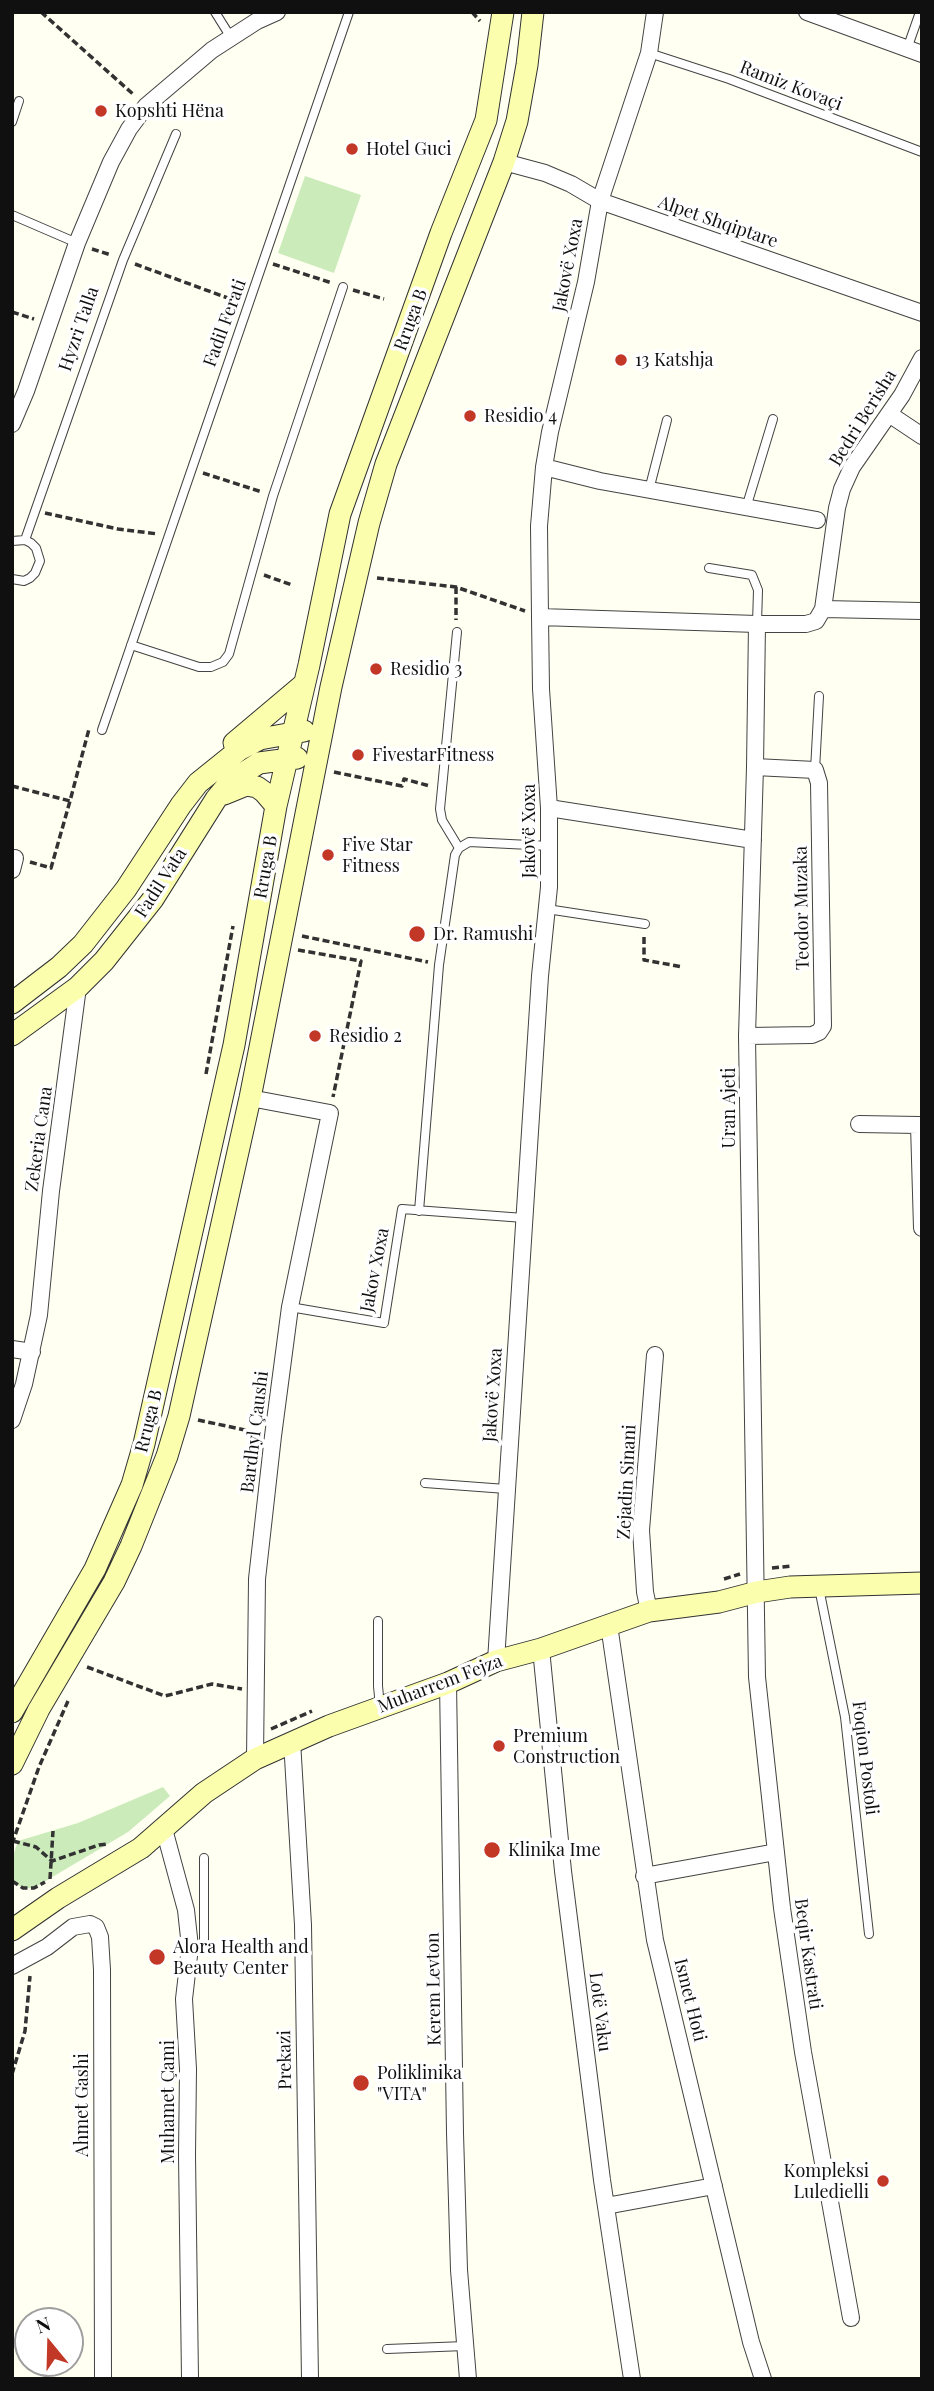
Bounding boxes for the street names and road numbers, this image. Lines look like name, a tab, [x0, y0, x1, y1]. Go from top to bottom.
street label: Ramiz Kovaçi	[737, 57, 845, 115]
street label: Alpet Shqiptare	[655, 191, 781, 253]
street label: Jakovë Xoxa	[548, 217, 588, 313]
street label: Fadil Ferati	[199, 276, 251, 370]
street label: Hyzri Talla	[54, 284, 104, 374]
street label: Rruga B	[390, 286, 432, 354]
street label: Bedri Berisha	[825, 366, 901, 470]
street label: Jakovë Xoxa	[518, 784, 540, 878]
street label: Rruga B	[250, 834, 282, 900]
street label: Fadil Vata	[130, 844, 192, 922]
street label: Teodor Muzaka	[790, 846, 814, 970]
street label: Uran Ajeti	[718, 1067, 740, 1149]
street label: Zekeria Cana	[21, 1085, 57, 1193]
street label: Jakov Xoxa	[356, 1226, 394, 1314]
street label: Jakovë Xoxa	[479, 1347, 507, 1443]
street label: Bardhyl Çaushi	[237, 1370, 273, 1494]
street label: Rruga B	[131, 1387, 167, 1455]
street label: Zejadin Sinani	[613, 1424, 641, 1540]
street label: Muharrem Fejza	[375, 1650, 505, 1718]
street label: Foqion Postoli	[847, 1700, 883, 1816]
street label: Beqir Kastrati	[790, 1897, 826, 2011]
street label: Kerem Levton	[422, 1932, 446, 2046]
street label: Ismet Hoti	[669, 1956, 711, 2044]
street label: Lotë Vaku	[584, 1971, 616, 2053]
street label: Prekazi	[274, 2030, 296, 2090]
street label: Muhamet Çami	[157, 2040, 179, 2164]
street label: Ahmet Gashi	[71, 2053, 93, 2157]

